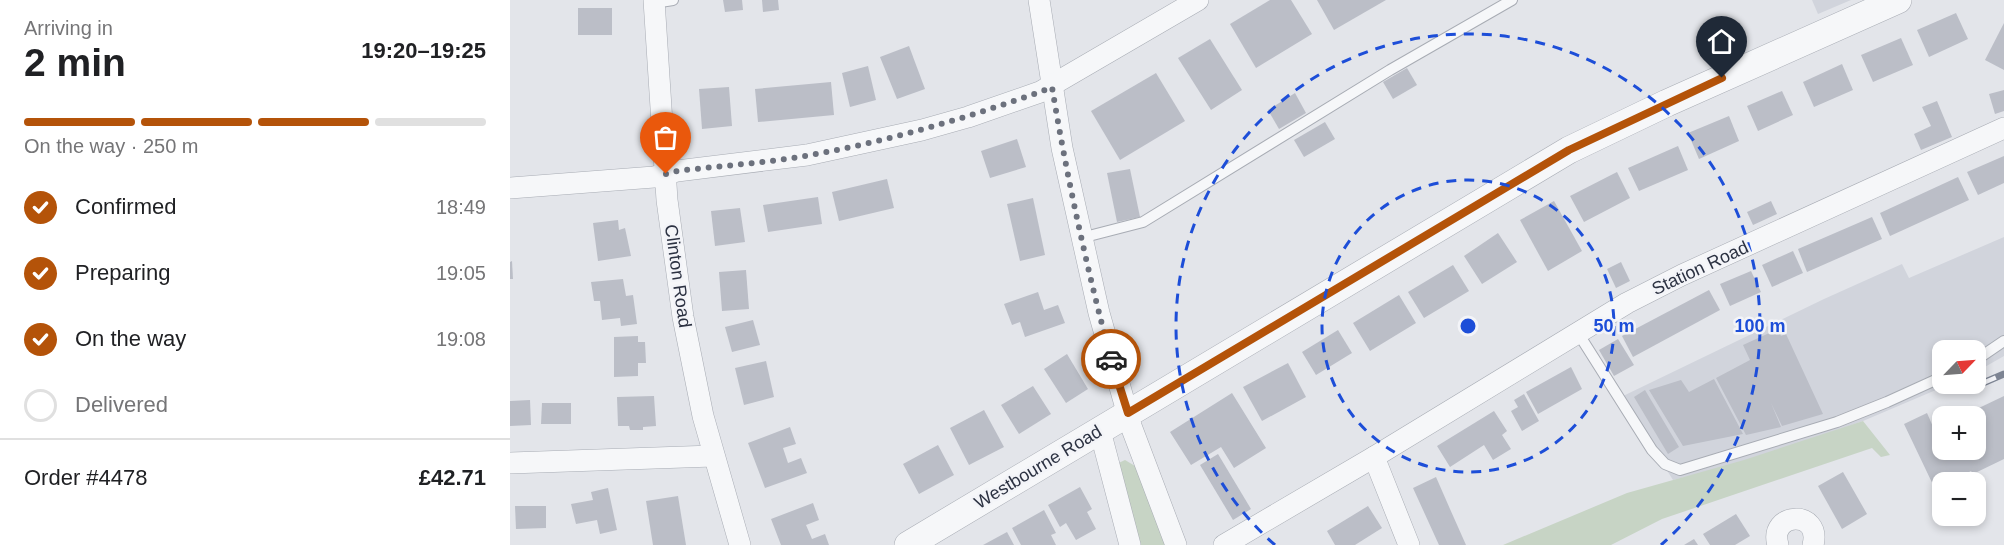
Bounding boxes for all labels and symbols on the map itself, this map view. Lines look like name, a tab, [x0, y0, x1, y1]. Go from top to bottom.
pin	[1696, 16, 1747, 78]
pin	[640, 112, 691, 174]
street label: Clinton Road	[661, 223, 695, 329]
street label: Station Road	[1649, 237, 1751, 299]
centre of rings	[1458, 316, 1478, 336]
text: 50 m	[1593, 316, 1635, 336]
text: 100 m	[1734, 316, 1786, 336]
courier	[1081, 329, 1141, 389]
north arrow	[1932, 340, 1986, 394]
street label: Westbourne Road	[971, 421, 1105, 513]

